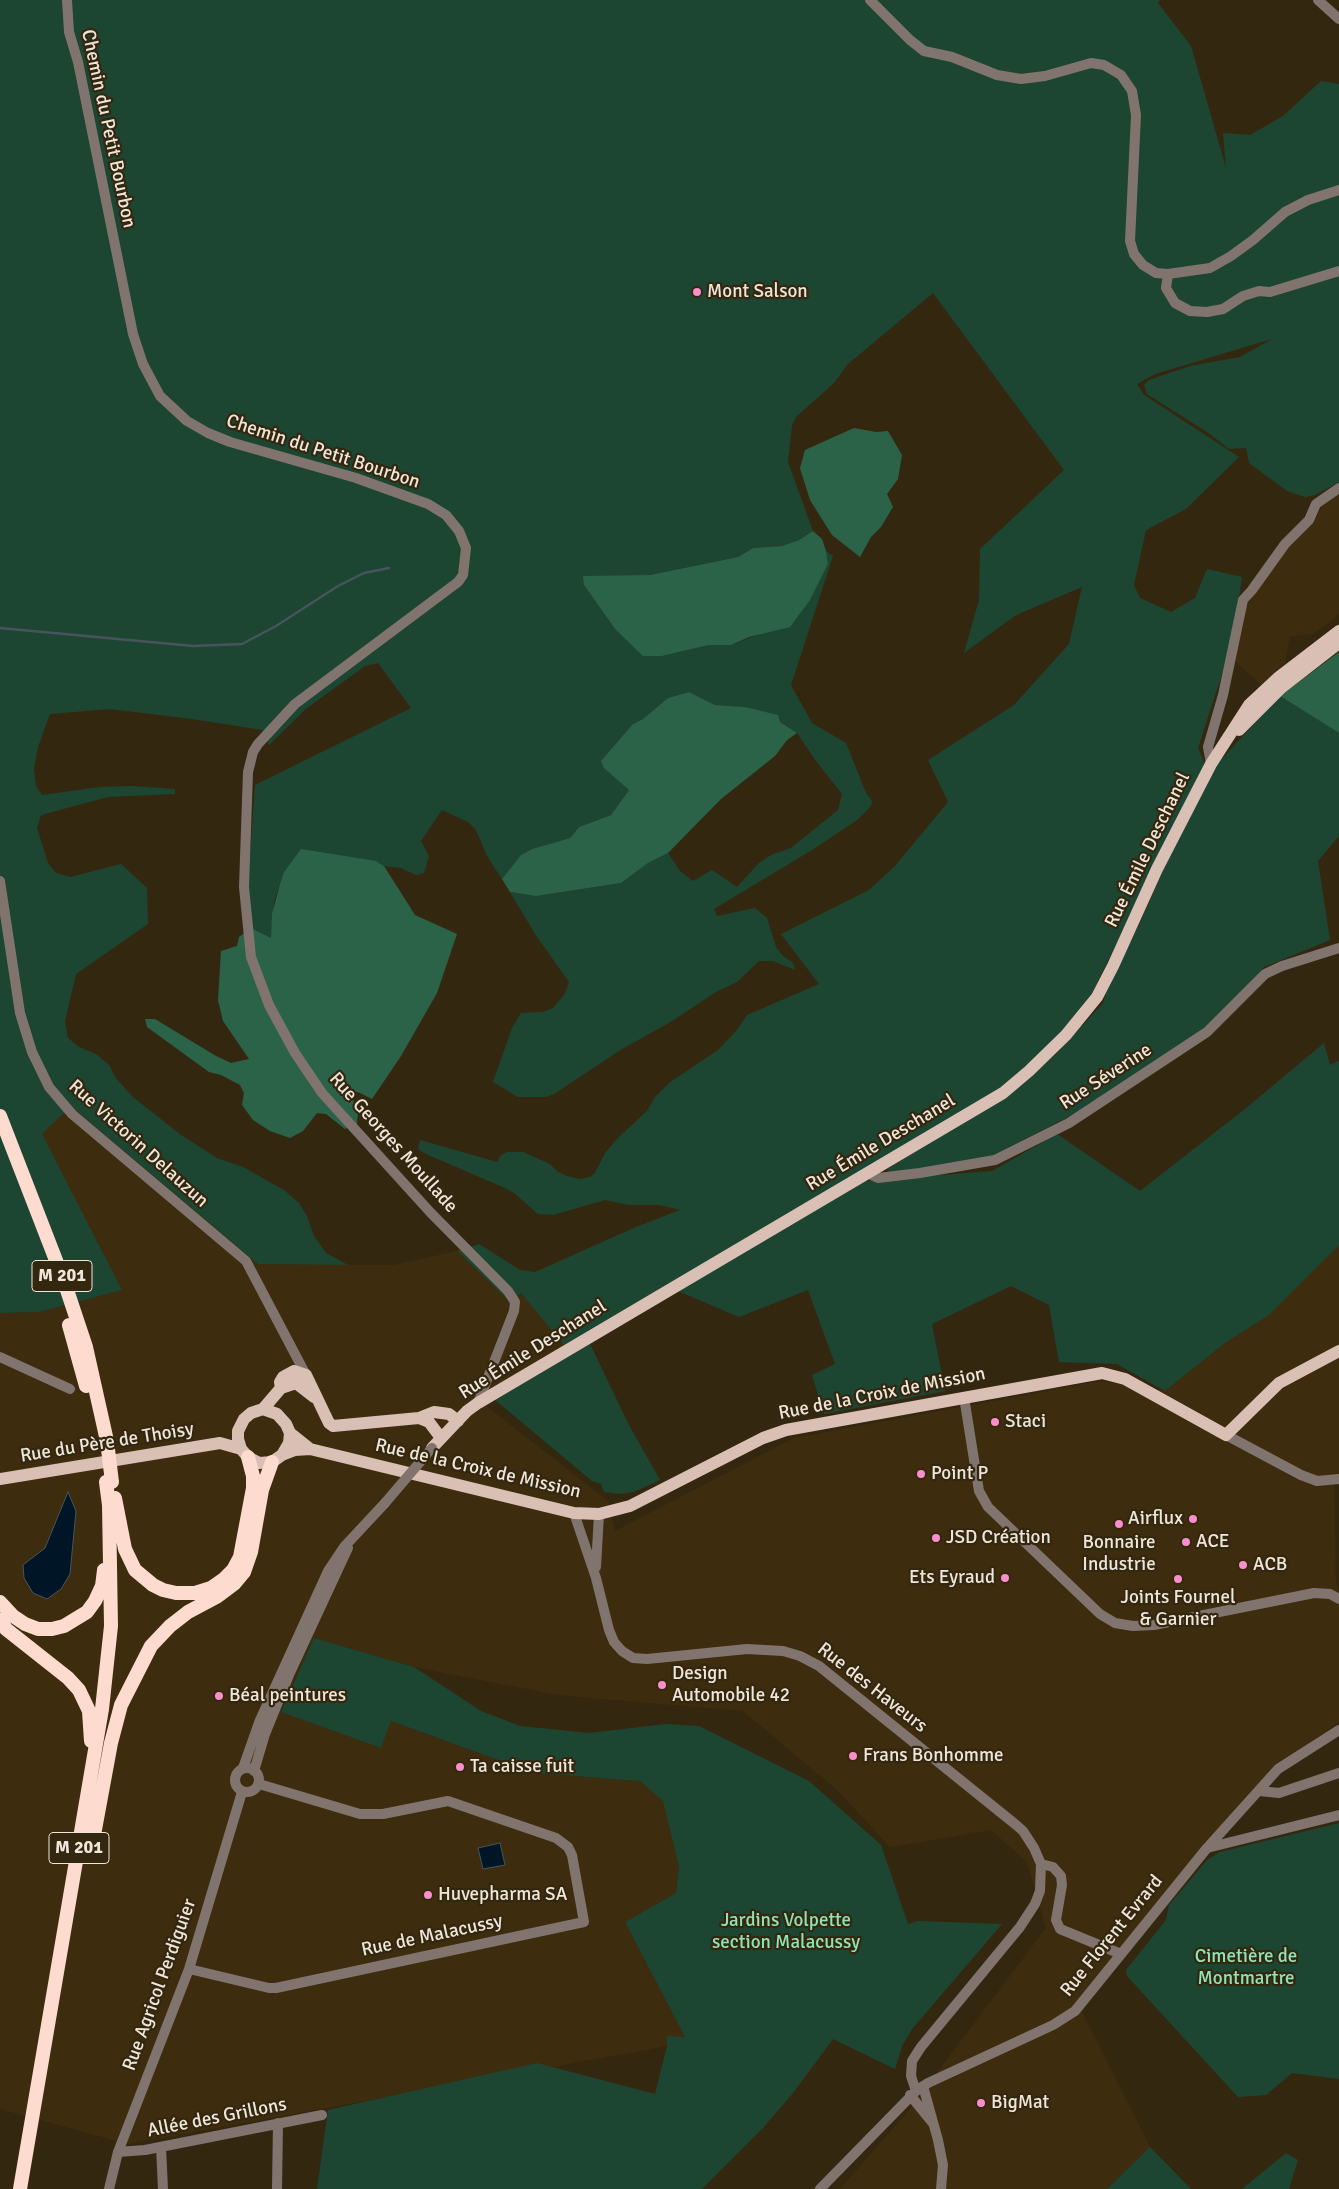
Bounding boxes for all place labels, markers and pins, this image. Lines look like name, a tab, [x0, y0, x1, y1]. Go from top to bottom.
place label: Mont Salson	[707, 281, 808, 303]
marker: Mont Salson	[691, 286, 703, 298]
place label: Staci	[1005, 1411, 1046, 1433]
marker: Staci	[989, 1416, 1001, 1428]
place label: Point P	[931, 1463, 988, 1485]
marker: Point P	[915, 1468, 927, 1480]
place label: Airflux	[1128, 1508, 1183, 1530]
marker: Airflux	[1187, 1513, 1199, 1525]
marker: Bonnaire Industrie	[1113, 1518, 1125, 1530]
place label: JSD Création	[946, 1527, 1051, 1549]
place label: ACE	[1196, 1531, 1230, 1553]
marker: JSD Création	[930, 1532, 942, 1544]
place label: Bonnaire Industrie	[1082, 1532, 1156, 1576]
marker: ACE	[1180, 1536, 1192, 1548]
place label: ACB	[1253, 1554, 1287, 1576]
marker: ACB	[1237, 1559, 1249, 1571]
place label: Ets Eyraud	[909, 1567, 995, 1589]
marker: Ets Eyraud	[999, 1572, 1011, 1584]
marker: Joints Fournel & Garnier	[1172, 1573, 1184, 1585]
place label: Joints Fournel & Garnier	[1120, 1587, 1236, 1631]
place label: Design Automobile 42	[672, 1663, 790, 1707]
marker: Design Automobile 42	[656, 1679, 668, 1691]
place label: Béal peintures	[229, 1685, 346, 1707]
marker: Béal peintures	[213, 1690, 225, 1702]
place label: Frans Bonhomme	[863, 1745, 1004, 1767]
marker: Frans Bonhomme	[847, 1750, 859, 1762]
place label: Ta caisse fuit	[470, 1756, 574, 1778]
marker: Ta caisse fuit	[454, 1761, 466, 1773]
place label: Huvepharma SA	[438, 1884, 567, 1906]
marker: Huvepharma SA	[422, 1889, 434, 1901]
place label: BigMat	[991, 2092, 1049, 2114]
marker: BigMat	[975, 2097, 987, 2109]

